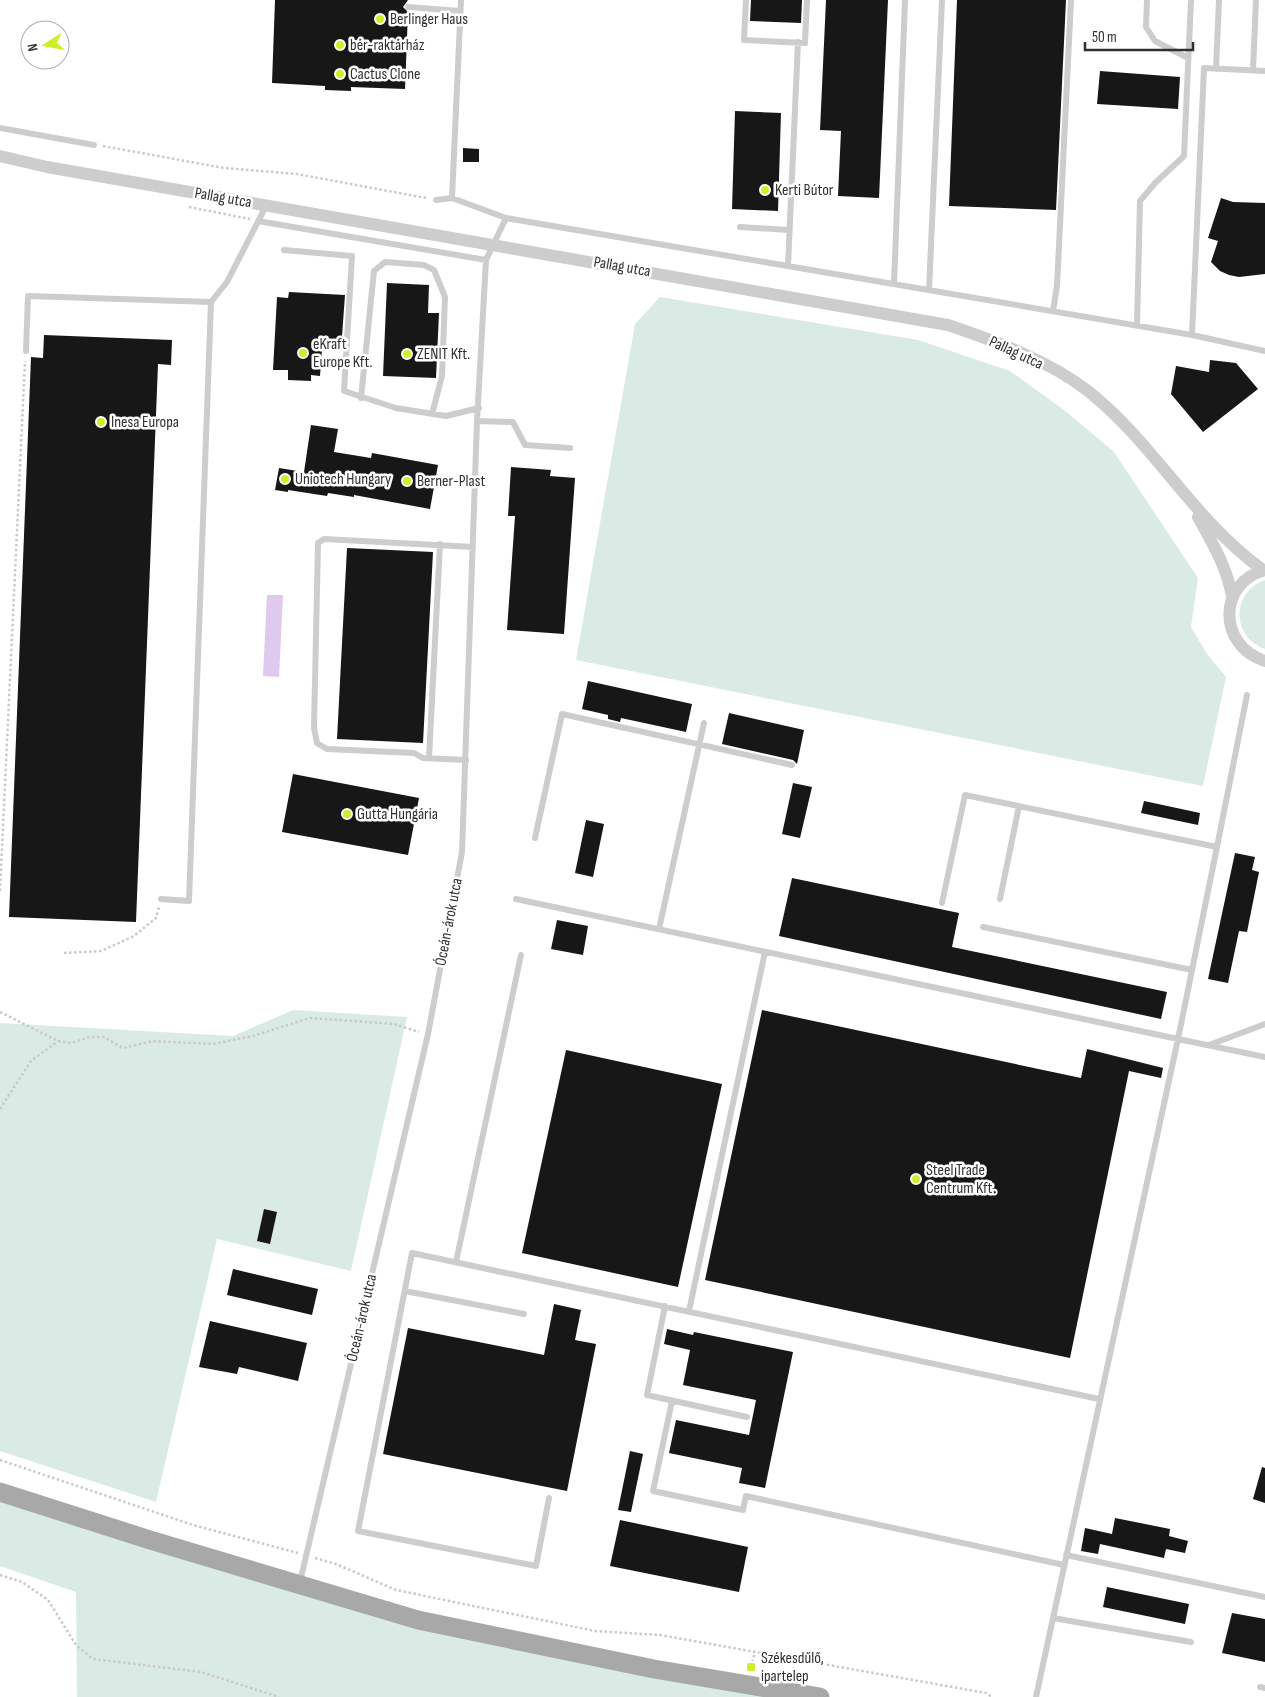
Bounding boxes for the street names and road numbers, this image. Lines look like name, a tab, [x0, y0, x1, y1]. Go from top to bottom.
street label: Pallag utca	[193, 184, 253, 212]
street label: Pallag utca	[592, 253, 652, 281]
street label: Pallag utca	[986, 332, 1046, 374]
street label: Óceán-árok utca	[431, 876, 467, 968]
street label: Óceán-árok utca	[343, 1272, 381, 1364]

